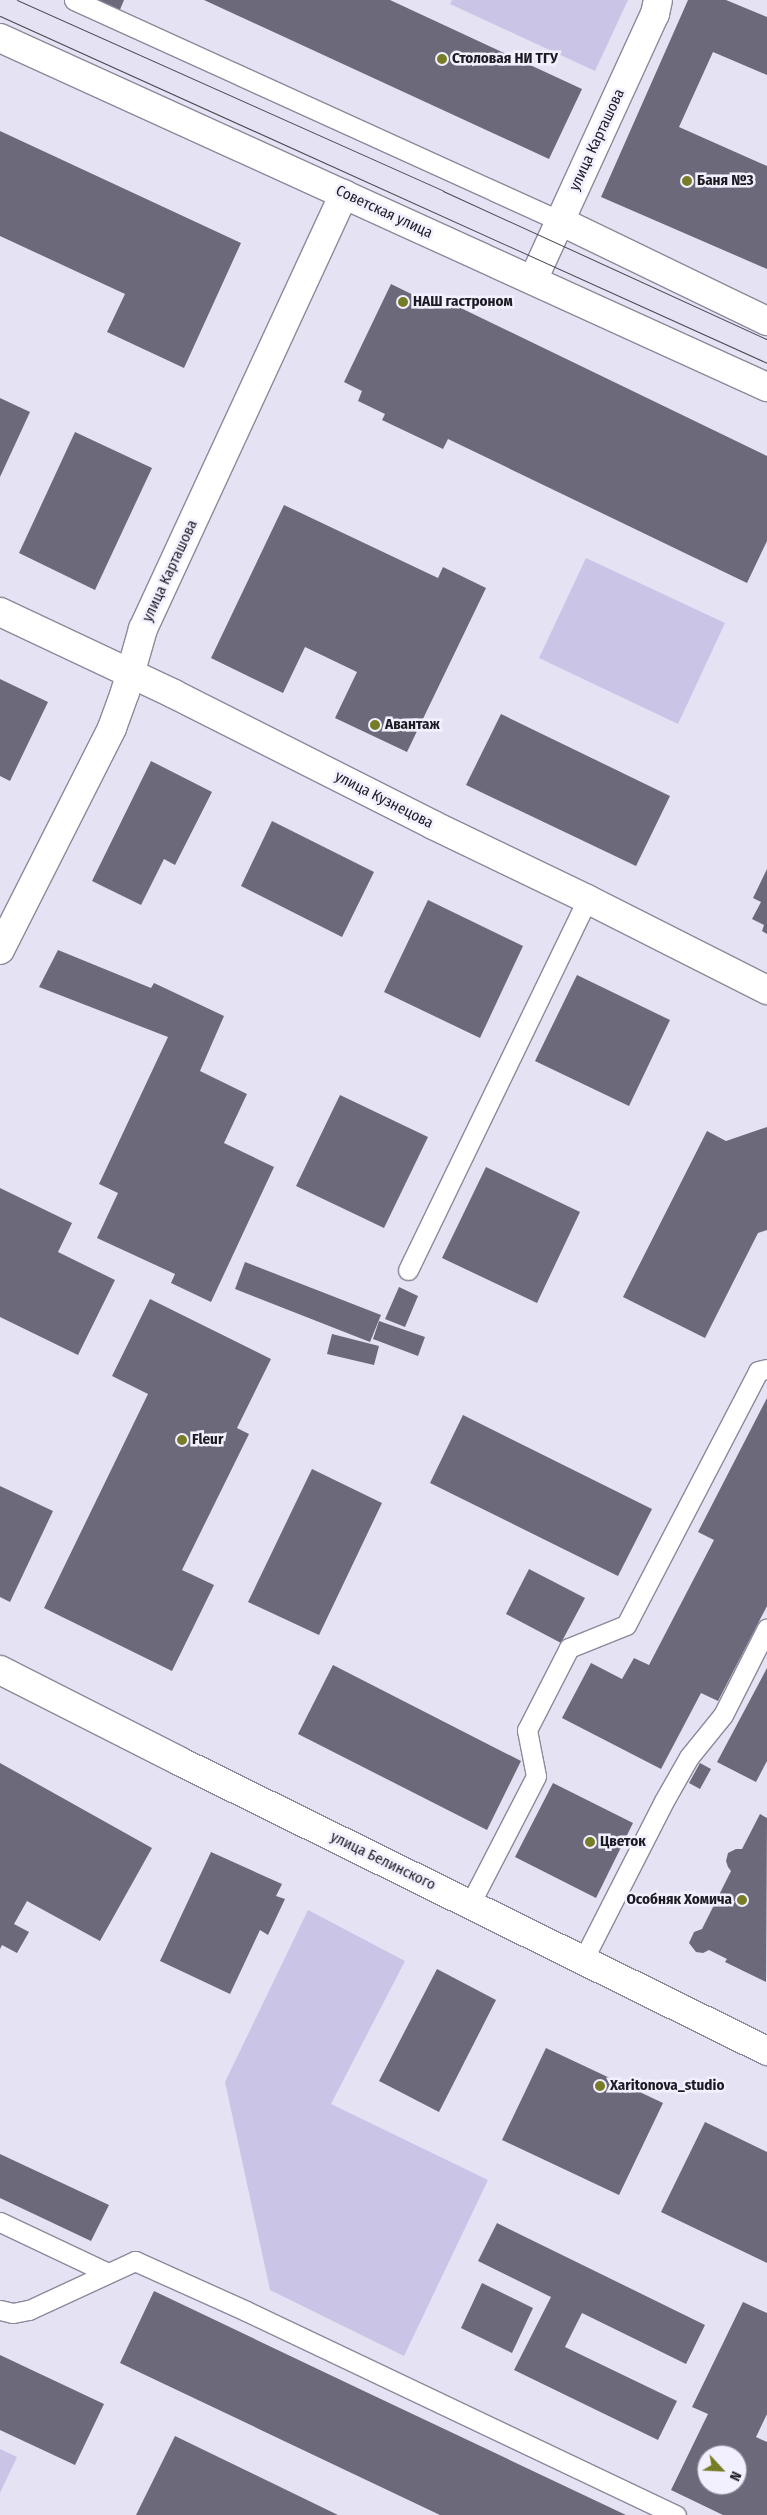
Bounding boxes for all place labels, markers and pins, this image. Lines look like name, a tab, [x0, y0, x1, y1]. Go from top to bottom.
place label: Столовая НИ ТГУ	[452, 50, 558, 68]
marker: Столовая НИ ТГУ	[436, 53, 448, 65]
place label: Баня №3	[697, 172, 754, 190]
marker: Баня №3	[681, 175, 693, 187]
place label: НАШ гастроном	[413, 293, 513, 311]
marker: НАШ гастроном	[397, 296, 409, 308]
place label: Авантаж	[385, 716, 440, 734]
marker: Авантаж	[369, 719, 381, 731]
place label: Fleur	[192, 1431, 223, 1449]
marker: Fleur	[176, 1434, 188, 1446]
place label: Цветок	[600, 1833, 646, 1851]
marker: Цветок	[584, 1836, 596, 1848]
place label: Особняк Хомича	[626, 1891, 732, 1909]
marker: Особняк Хомича	[736, 1894, 748, 1906]
place label: Xaritonova_studio	[610, 2077, 724, 2095]
marker: Xaritonova_studio	[594, 2080, 606, 2092]

